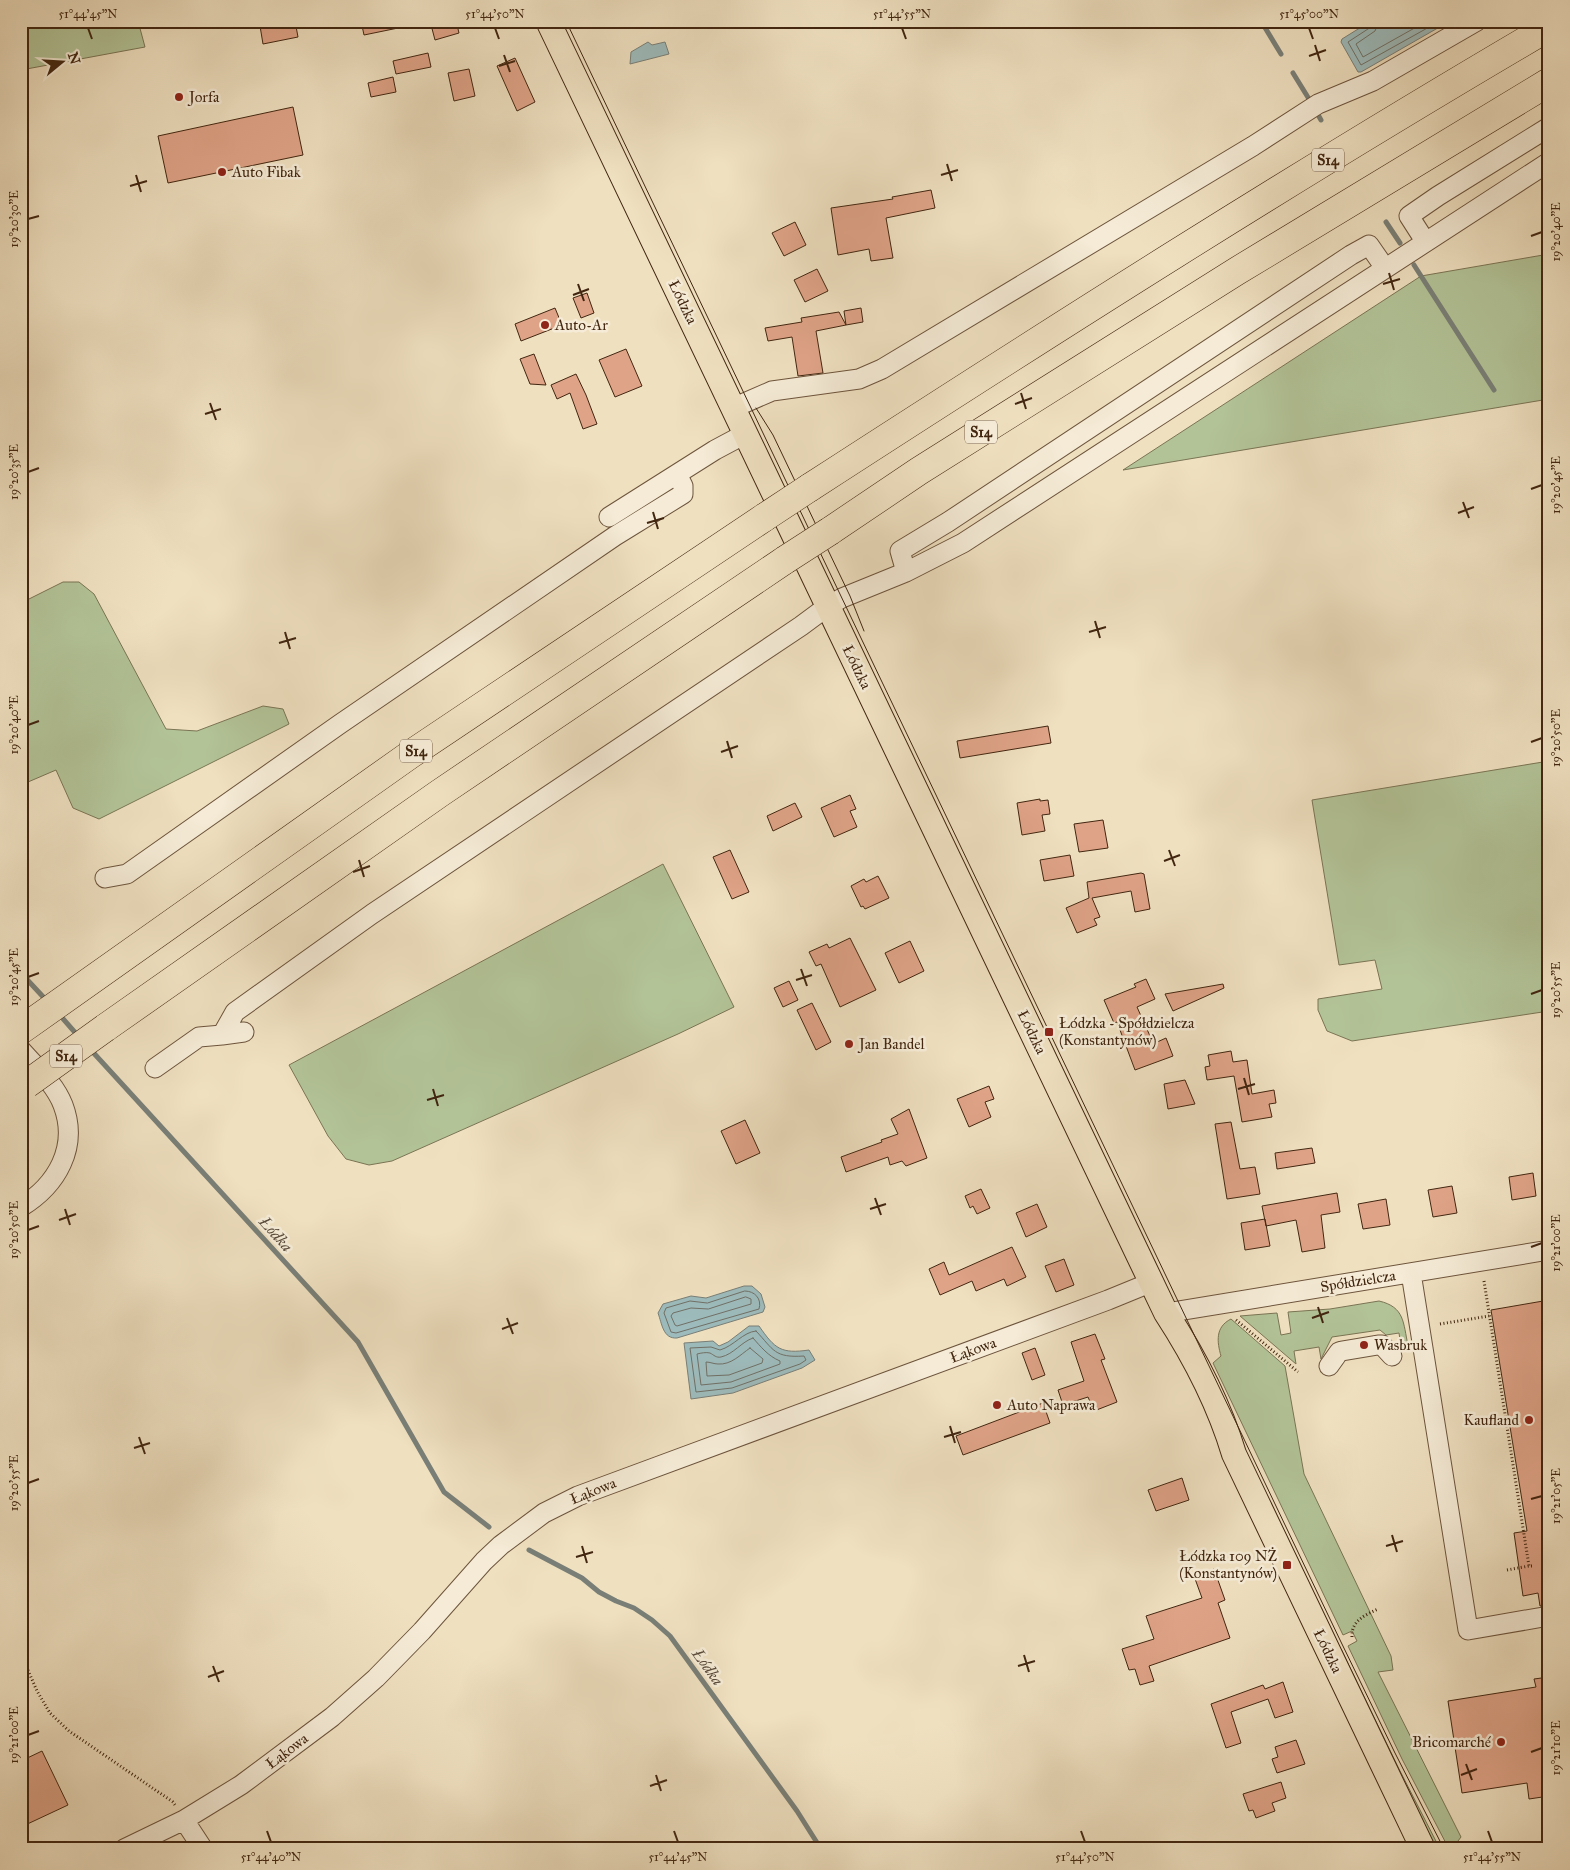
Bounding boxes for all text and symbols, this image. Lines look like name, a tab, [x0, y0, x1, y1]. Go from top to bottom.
text: 51°44'45"N	[58, 7, 118, 21]
text: 51°44'50"N	[465, 7, 525, 21]
text: 51°44'55"N	[873, 7, 931, 21]
text: 51°45'00"N	[1279, 7, 1339, 21]
north arrow	[38, 38, 88, 88]
text: N	[64, 50, 84, 67]
place label: Jorfa	[187, 88, 220, 107]
marker: Jorfa	[173, 91, 185, 103]
road number: S14	[1312, 148, 1344, 172]
place label: Auto Fibak	[231, 163, 301, 181]
marker: Auto Fibak	[216, 166, 228, 178]
text: 19°20'30"E	[7, 190, 21, 248]
text: 19°20'40"E	[1549, 202, 1563, 262]
street label: Łódzka	[665, 277, 702, 327]
place label: Auto-Ar	[554, 316, 608, 334]
marker: Auto-Ar	[539, 319, 551, 331]
road number: S14	[965, 421, 997, 444]
text: 19°20'35"E	[7, 444, 21, 500]
text: 19°20'45"E	[1549, 456, 1563, 514]
street label: Łódzka	[839, 642, 876, 692]
text: 19°20'40"E	[7, 695, 21, 755]
text: 19°20'50"E	[1549, 709, 1563, 767]
road number: S14	[400, 739, 432, 762]
text: 19°20'45"E	[7, 948, 21, 1006]
text: 19°20'55"E	[1549, 961, 1563, 1018]
street label: Łódzka	[1014, 1007, 1051, 1057]
place label: Łódzka - Spółdzielcza (Konstantynów)	[1059, 1014, 1195, 1050]
marker: Łódzka - Spółdzielcza (Konstantynów)	[1043, 1026, 1055, 1038]
place label: Jan Bandel	[857, 1035, 926, 1054]
marker: Jan Bandel	[843, 1038, 855, 1050]
road number: S14	[50, 1044, 82, 1068]
text: 19°20'50"E	[7, 1201, 21, 1259]
water label: Łódka	[255, 1212, 297, 1256]
text: 19°21'00"E	[1549, 1214, 1563, 1272]
street label: Spółdzielcza	[1319, 1266, 1398, 1296]
street label: Łąkowa	[947, 1333, 999, 1367]
place label: Wasbruk	[1374, 1336, 1427, 1354]
marker: Wasbruk	[1358, 1339, 1370, 1351]
place label: Auto Naprawa	[1006, 1396, 1096, 1414]
marker: Auto Naprawa	[991, 1399, 1003, 1411]
place label: Kaufland	[1464, 1411, 1519, 1429]
marker: Kaufland	[1523, 1414, 1535, 1426]
text: 19°20'55"E	[7, 1454, 21, 1511]
text: 19°21'05"E	[1549, 1468, 1563, 1524]
street label: Łąkowa	[567, 1473, 619, 1508]
place label: Łódzka 109 NŻ (Konstantynów)	[1179, 1547, 1277, 1583]
marker: Łódzka 109 NŻ (Konstantynów)	[1281, 1559, 1293, 1571]
street label: Łódzka	[1310, 1626, 1347, 1676]
water label: Łódka	[688, 1644, 728, 1689]
text: 19°21'00"E	[7, 1706, 21, 1764]
text: 19°21'10"E	[1549, 1720, 1563, 1775]
street label: Łąkowa	[262, 1729, 312, 1773]
place label: Bricomarché	[1412, 1733, 1492, 1751]
marker: Bricomarché	[1495, 1736, 1507, 1748]
text: 51°44'40"N	[241, 1850, 301, 1864]
text: 51°44'45"N	[648, 1850, 708, 1864]
text: 51°44'50"N	[1055, 1850, 1115, 1864]
text: 51°44'55"N	[1463, 1850, 1521, 1864]

